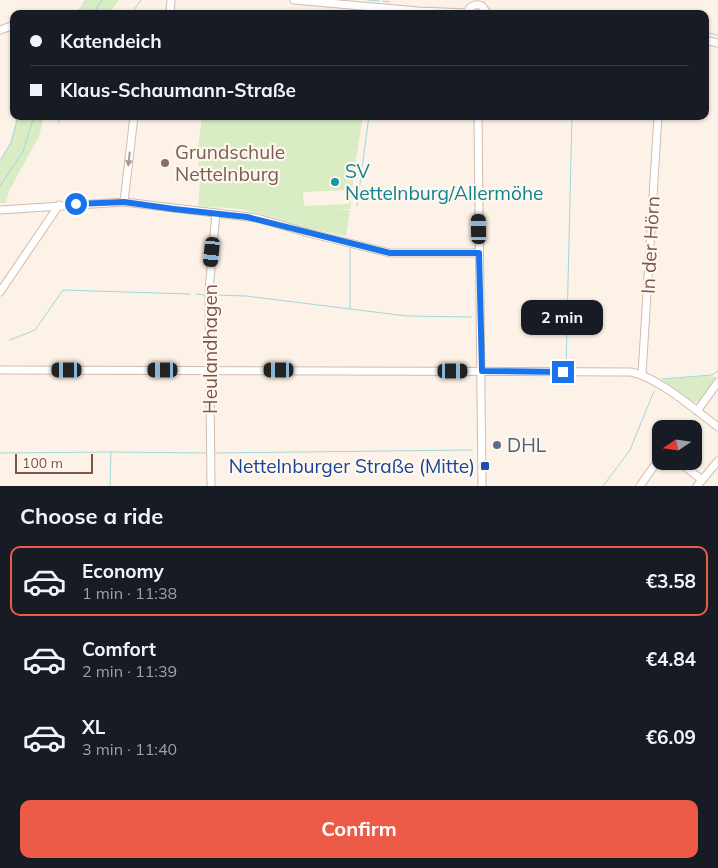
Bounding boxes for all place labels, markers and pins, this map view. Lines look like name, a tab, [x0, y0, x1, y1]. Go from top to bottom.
place label: Grundschule Nettelnburg	[175, 140, 285, 186]
marker: Grundschule Nettelnburg	[159, 157, 171, 169]
place label: SV Nettelnburg/Allermöhe	[345, 159, 543, 205]
marker: SV Nettelnburg/Allermöhe	[329, 176, 341, 188]
place label: DHL	[507, 433, 547, 457]
marker: DHL	[491, 439, 503, 451]
place label: Nettelnburger Straße (Mitte)	[229, 454, 475, 478]
marker: Nettelnburger Straße (Mitte)	[479, 460, 491, 472]

